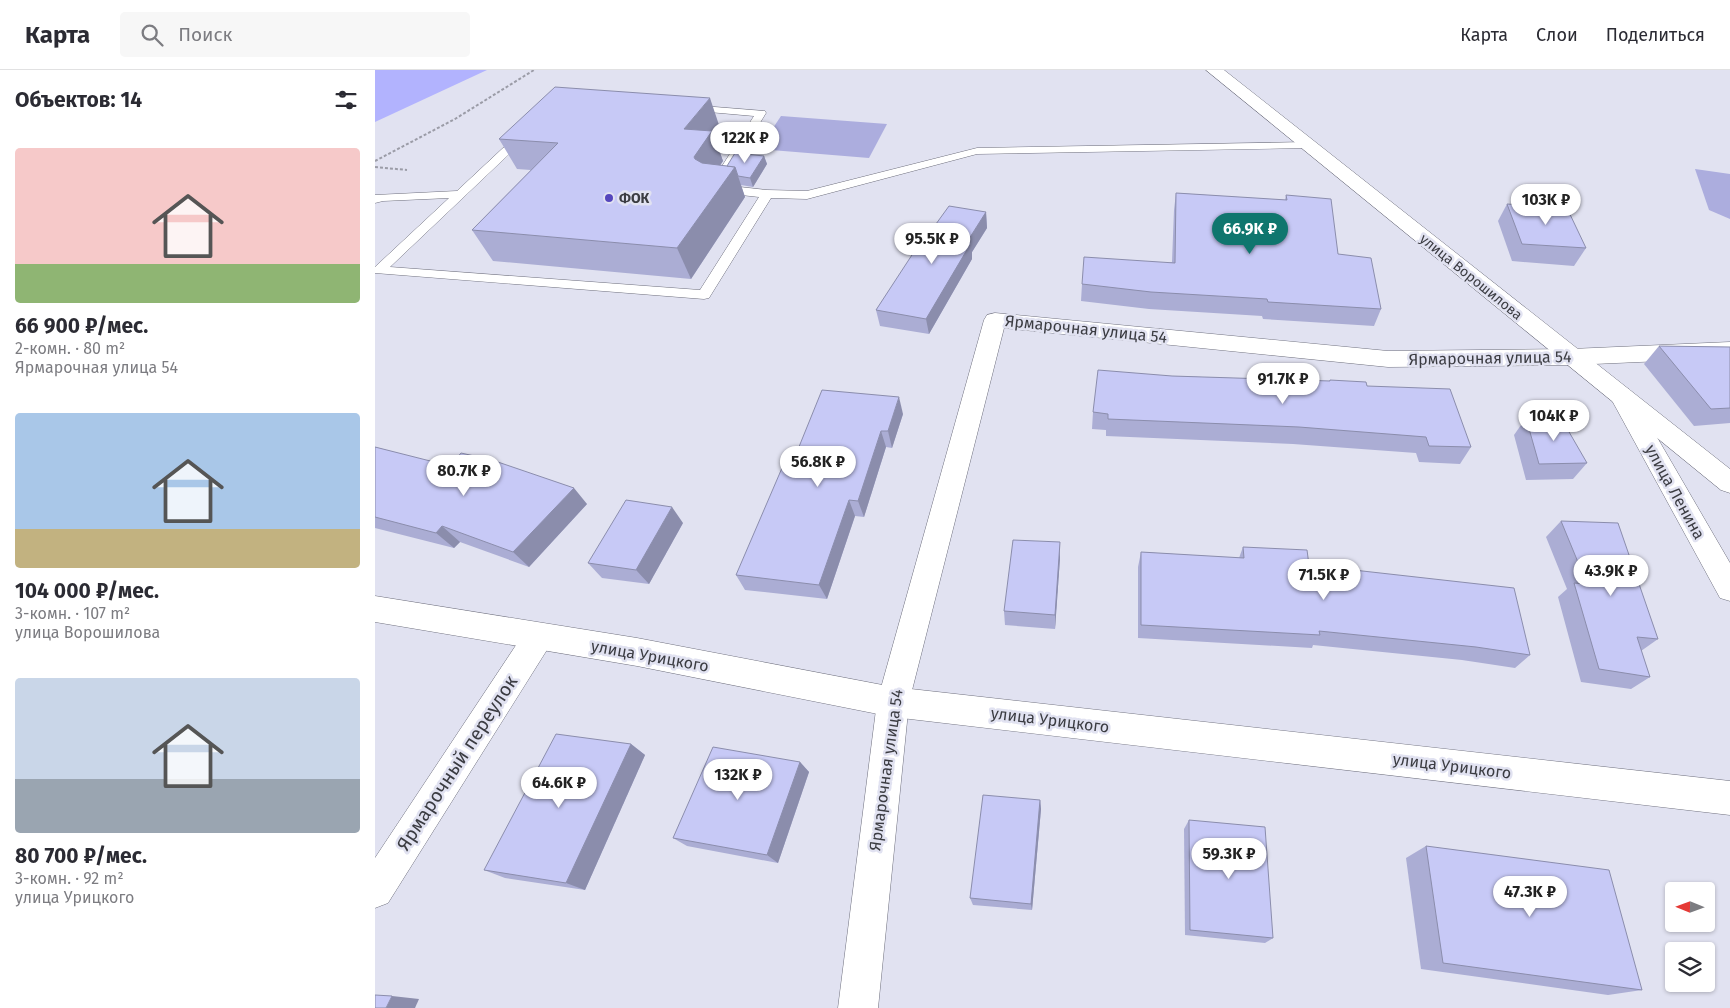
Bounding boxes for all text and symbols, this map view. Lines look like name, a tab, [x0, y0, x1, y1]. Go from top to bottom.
search box	[120, 12, 470, 57]
text: Карта	[25, 21, 90, 49]
icon: search	[138, 21, 166, 49]
text: Поиск	[178, 23, 232, 46]
text: Карта	[1460, 24, 1508, 46]
text: Слои	[1536, 24, 1578, 46]
text: Поделиться	[1606, 24, 1705, 46]
icon: filters	[332, 86, 360, 114]
text: Объектов: 14	[15, 87, 142, 113]
pin: 122K ₽	[704, 122, 786, 164]
text: 122K ₽	[721, 128, 769, 147]
icon: home	[143, 181, 233, 271]
pin: 103K ₽	[1505, 184, 1587, 226]
place label: ФОК	[619, 190, 650, 207]
text: 103K ₽	[1522, 190, 1570, 209]
marker: ФОК	[603, 192, 615, 204]
pin: 66.9K ₽	[1204, 212, 1296, 255]
text: 66.9K ₽	[1223, 219, 1277, 238]
pin: 95.5K ₽	[886, 222, 978, 265]
text: 95.5K ₽	[905, 229, 959, 248]
street label: улица Ворошилова	[1416, 230, 1526, 324]
street label: Ярмарочная улица 54	[1004, 311, 1168, 347]
text: 66 900 ₽/мес.	[15, 313, 148, 339]
text: 2-комн. · 80 m²	[15, 339, 125, 358]
street label: Ярмарочная улица 54	[1408, 347, 1572, 369]
text: Ярмарочная улица 54	[15, 358, 178, 377]
pin: 91.7K ₽	[1237, 362, 1329, 405]
text: 91.7K ₽	[1258, 369, 1308, 388]
pin: 104K ₽	[1513, 400, 1595, 442]
text: 104K ₽	[1529, 406, 1579, 425]
street label: улица Ленина	[1641, 441, 1709, 543]
icon: home	[143, 446, 233, 536]
pin: 56.8K ₽	[772, 446, 864, 488]
text: 56.8K ₽	[791, 452, 845, 471]
pin: 80.7K ₽	[418, 454, 510, 497]
text: 80.7K ₽	[437, 461, 491, 480]
pin: 43.9K ₽	[1565, 554, 1657, 597]
pin: 71.5K ₽	[1278, 558, 1370, 601]
text: 43.9K ₽	[1585, 561, 1638, 580]
text: 71.5K ₽	[1299, 565, 1349, 584]
text: 104 000 ₽/мес.	[15, 578, 159, 604]
text: 3-комн. · 107 m²	[15, 604, 130, 623]
text: улица Ворошилова	[15, 623, 160, 642]
street label: улица Урицкого	[590, 636, 710, 676]
street label: Ярмарочный переулок	[392, 671, 522, 855]
street label: Ярмарочная улица 54	[865, 688, 907, 852]
street label: улица Урицкого	[990, 703, 1110, 737]
icon: home	[143, 711, 233, 801]
street label: улица Урицкого	[1392, 749, 1512, 783]
pin: 132K ₽	[697, 758, 779, 801]
text: 132K ₽	[714, 765, 762, 784]
pin: 64.6K ₽	[513, 766, 605, 809]
text: 64.6K ₽	[532, 773, 586, 792]
pin: 59.3K ₽	[1183, 838, 1275, 880]
text: 80 700 ₽/мес.	[15, 843, 147, 869]
text: 59.3K ₽	[1202, 844, 1256, 863]
text: 3-комн. · 92 m²	[15, 869, 124, 888]
pin: 47.3K ₽	[1484, 876, 1576, 918]
text: 47.3K ₽	[1504, 882, 1556, 901]
north arrow	[1665, 882, 1715, 932]
map controls	[1665, 882, 1715, 992]
text: улица Урицкого	[15, 888, 134, 907]
button: layers	[1665, 942, 1715, 992]

